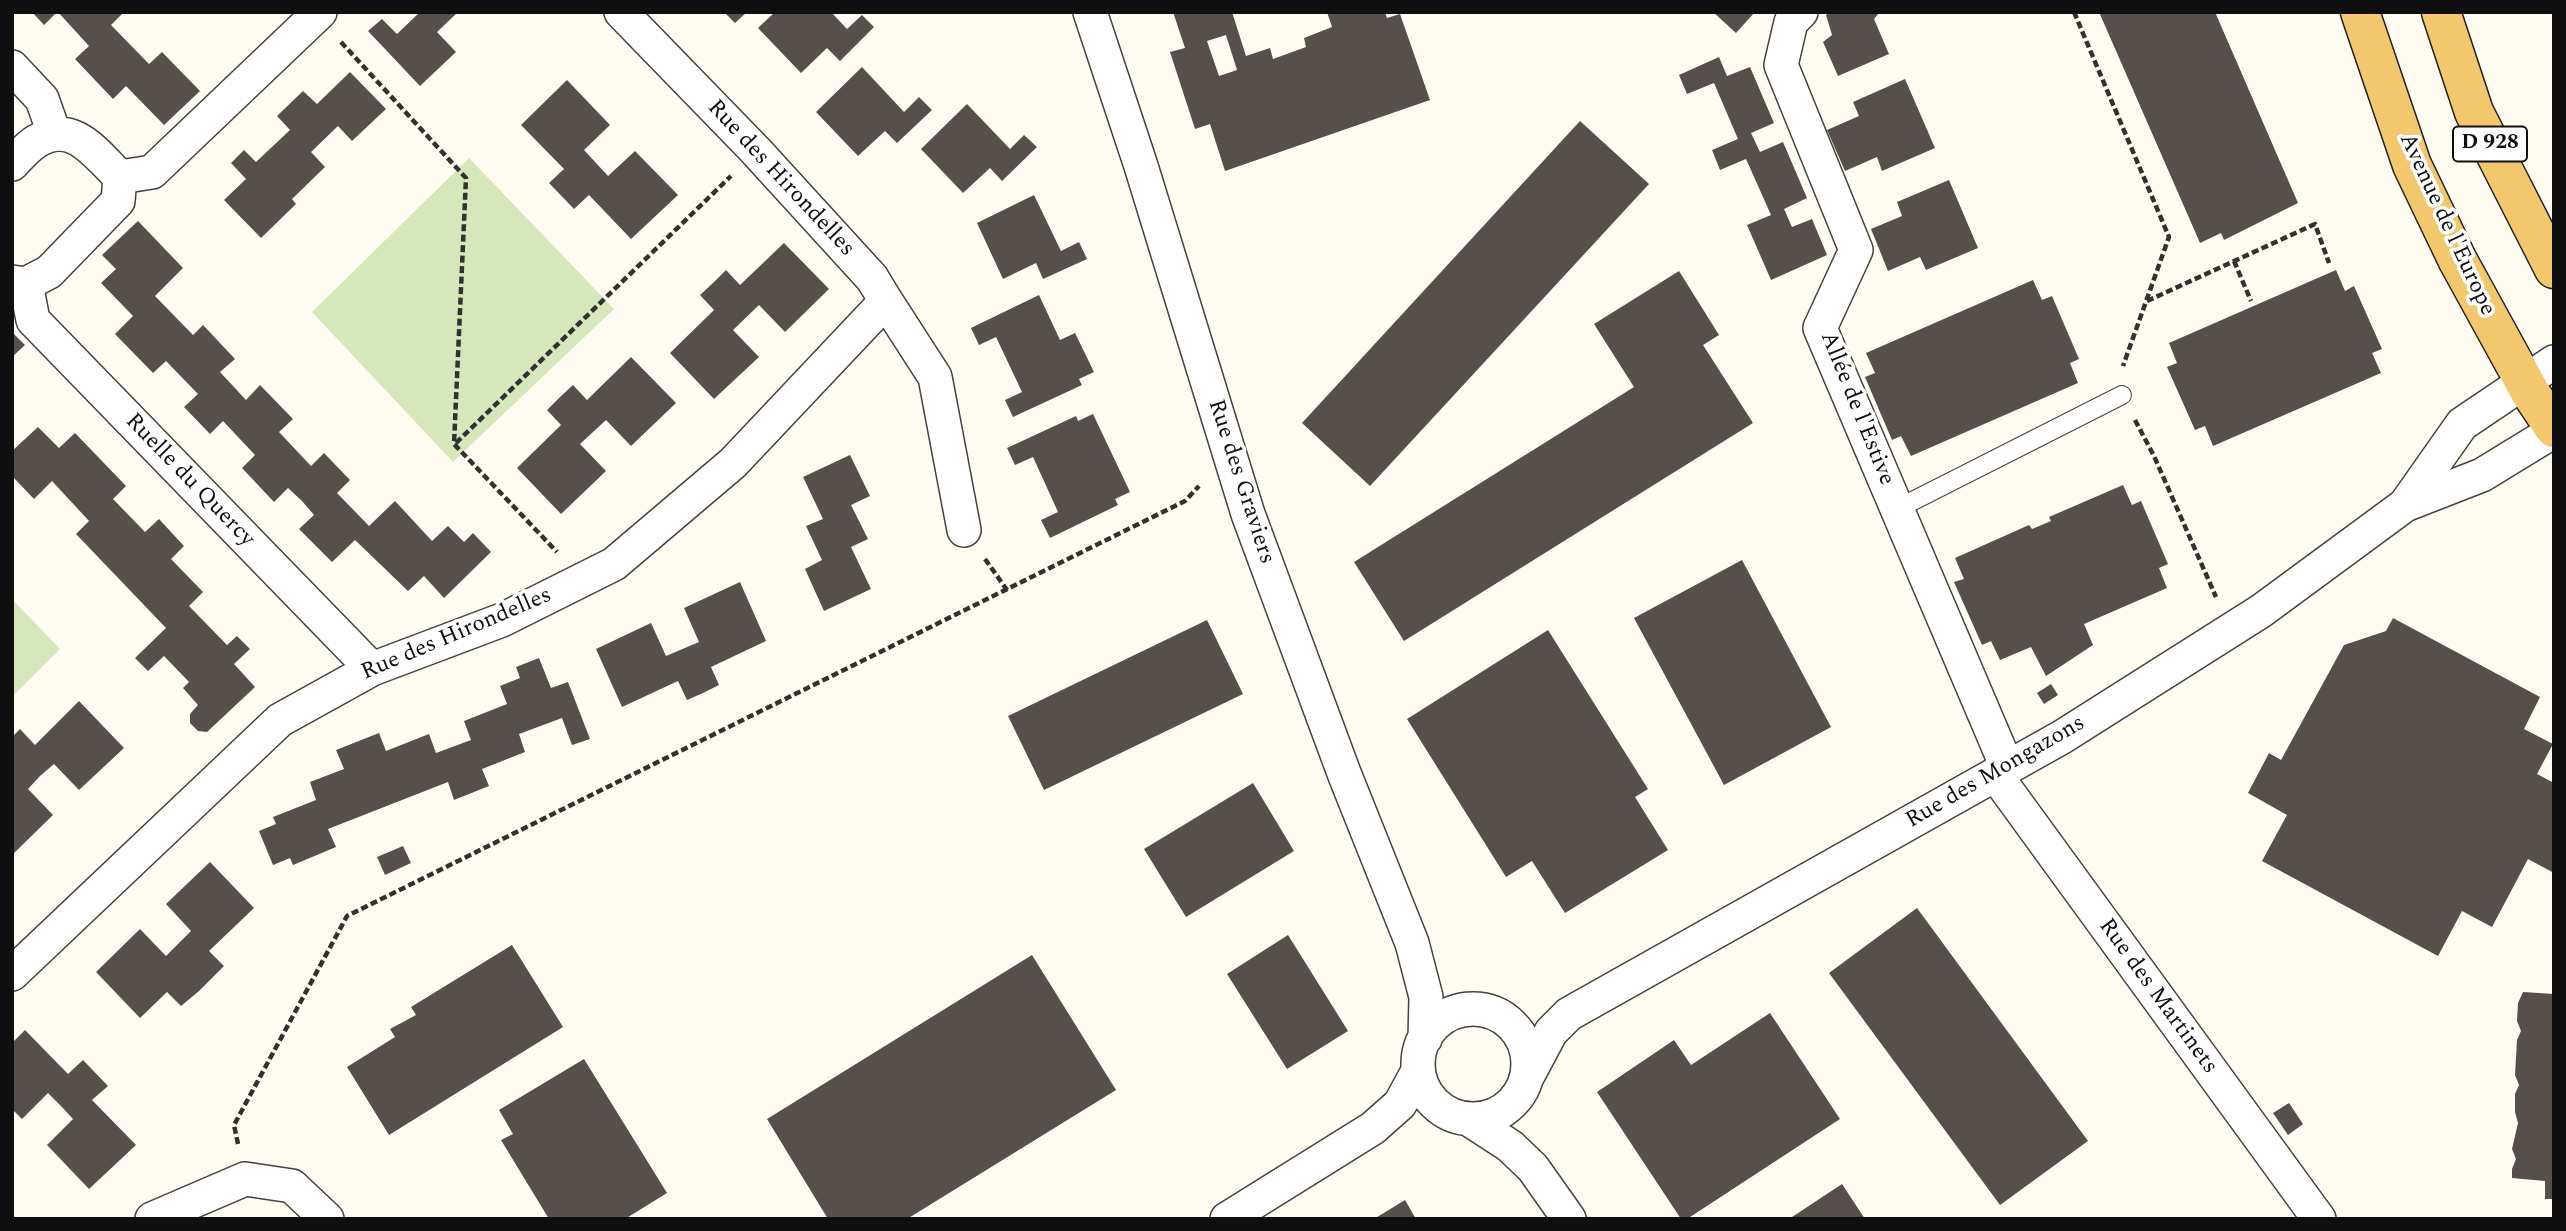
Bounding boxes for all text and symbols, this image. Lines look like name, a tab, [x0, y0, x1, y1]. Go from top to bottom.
street label: Rue des Hirondelles	[700, 95, 860, 263]
road number: D 928	[2453, 127, 2527, 162]
street label: Avenue de l'Europe	[2392, 130, 2500, 320]
street label: Allée de l'Estive	[1813, 328, 1899, 490]
street label: Rue des Graviers	[1200, 396, 1280, 568]
street label: Ruelle du Quercy	[118, 408, 260, 554]
street label: Rue des Hirondelles	[358, 582, 556, 688]
street label: Rue des Mongazons	[1901, 710, 2091, 836]
street label: Rue des Martinets	[2091, 914, 2223, 1080]

